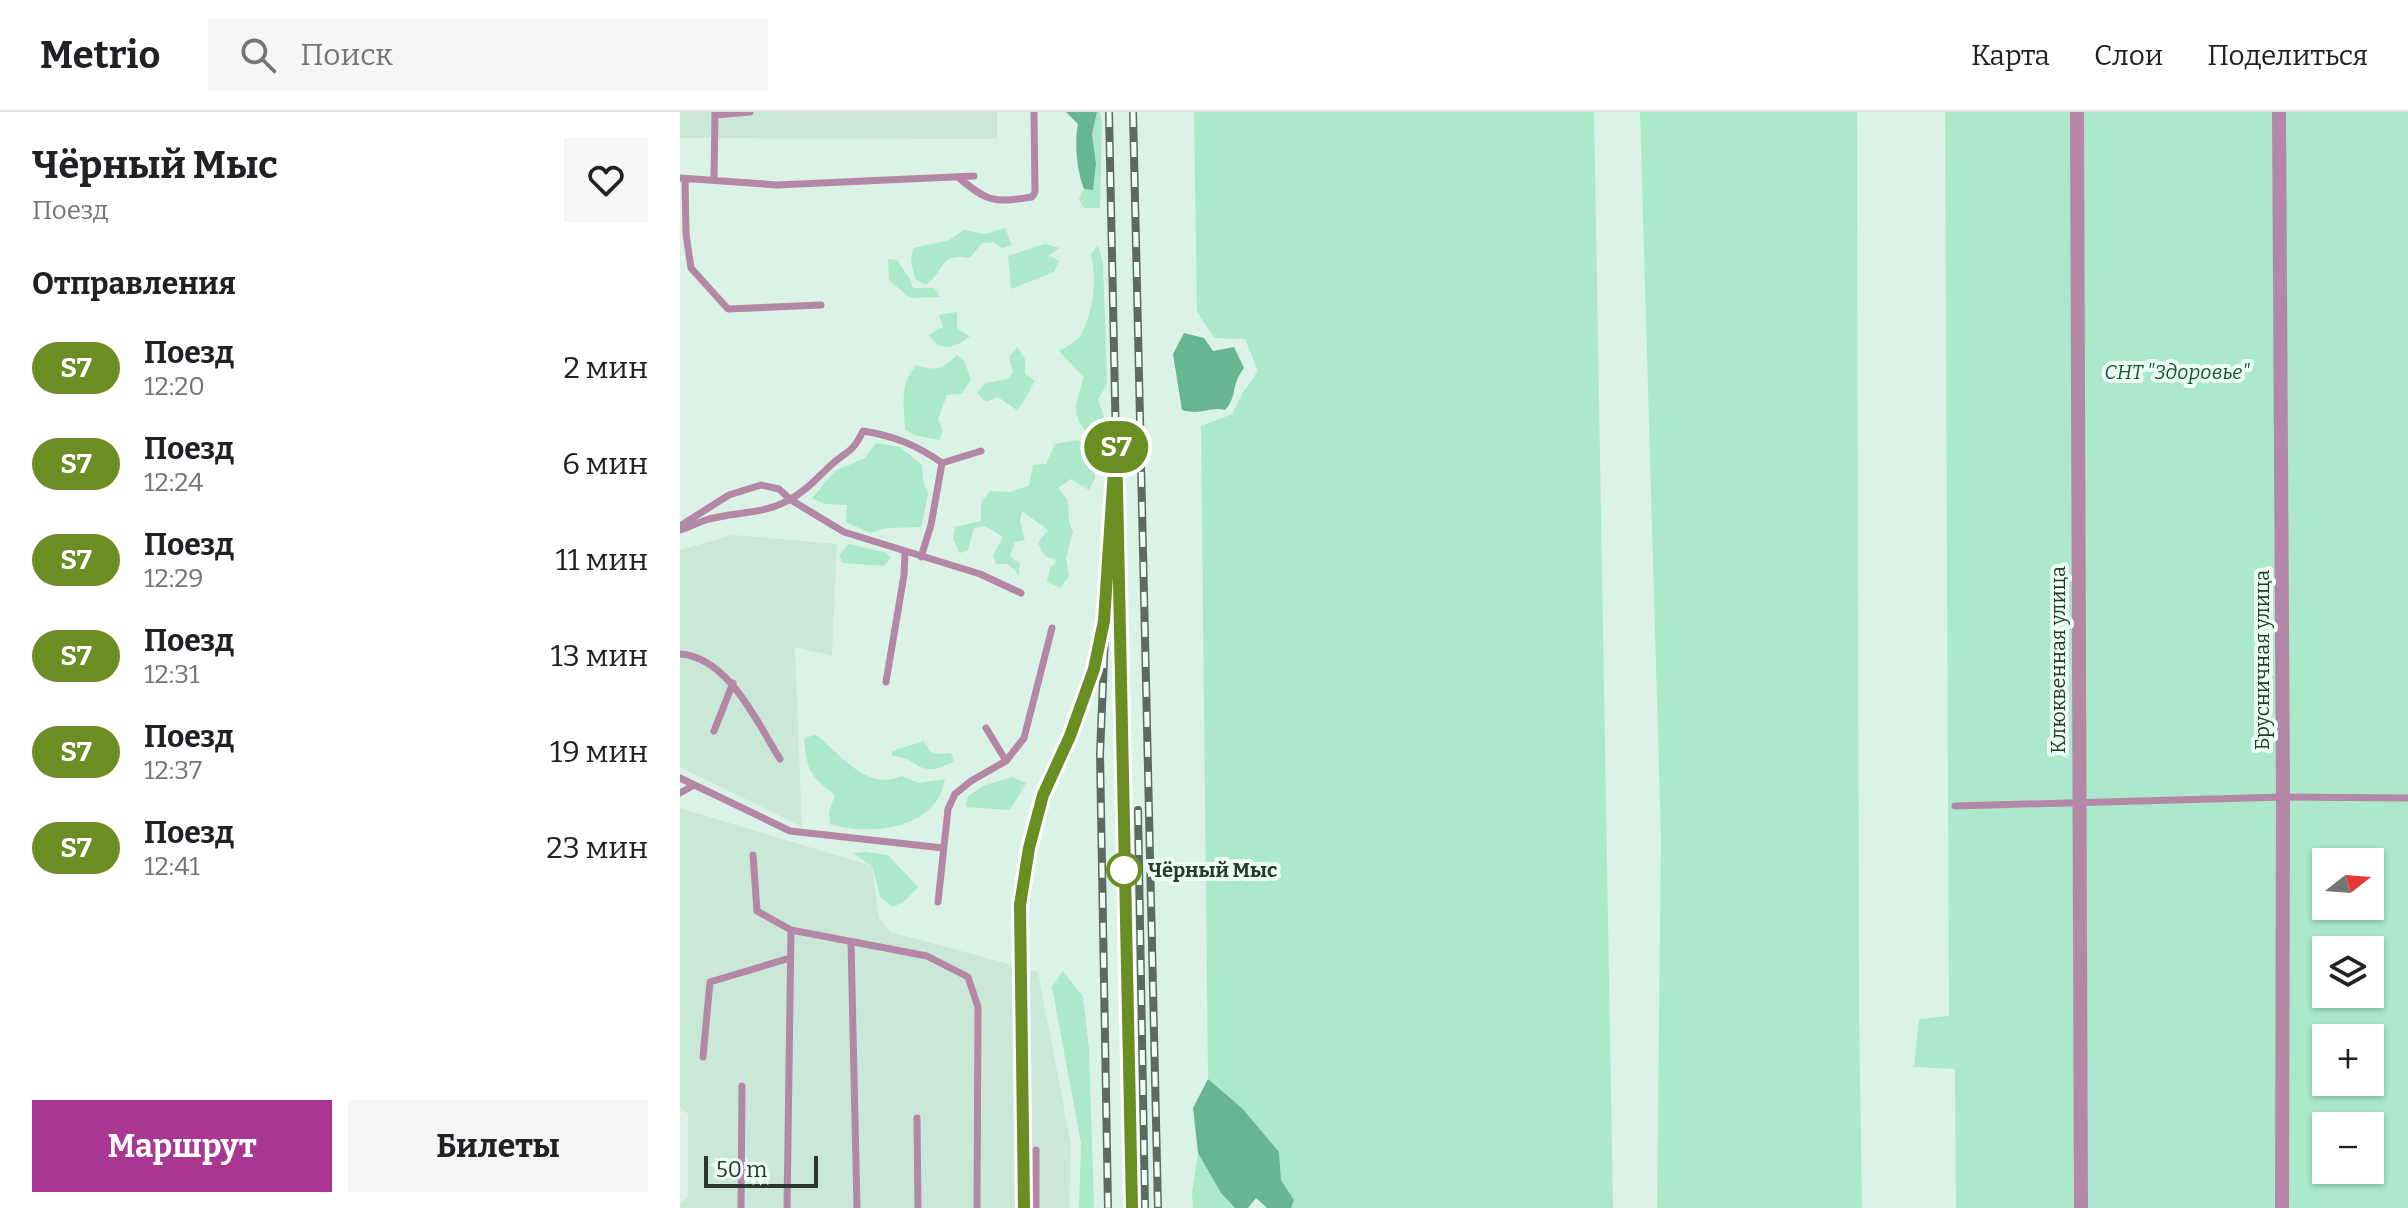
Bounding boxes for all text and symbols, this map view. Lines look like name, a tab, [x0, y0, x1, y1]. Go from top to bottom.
search box	[208, 19, 768, 91]
text: Metrio	[40, 32, 160, 78]
icon: search	[236, 33, 280, 77]
text: Поиск	[300, 37, 393, 73]
text: Карта	[1971, 39, 2050, 72]
text: Слои	[2094, 39, 2163, 72]
text: Поделиться	[2207, 39, 2368, 72]
button: heart	[564, 138, 648, 222]
text: Чёрный Мыс	[32, 142, 278, 188]
text: Поезд	[32, 195, 109, 226]
text: Отправления	[32, 266, 236, 302]
text: Поезд	[144, 335, 234, 371]
text: 2 мин	[563, 350, 648, 386]
text: S7	[60, 351, 92, 384]
park label: СНТ "Здоровье"	[2104, 360, 2250, 384]
text: 12:20	[144, 371, 205, 402]
line badge: S7	[1080, 421, 1152, 473]
text: S7	[1100, 430, 1132, 463]
text: Поезд	[144, 431, 234, 467]
text: 6 мин	[562, 446, 648, 482]
text: S7	[60, 447, 92, 480]
text: 12:24	[144, 467, 204, 498]
text: Поезд	[144, 527, 234, 563]
text: 11 мин	[555, 542, 648, 578]
text: S7	[60, 543, 92, 576]
text: 12:29	[144, 563, 204, 594]
street label: Клюквенная улица	[2046, 566, 2070, 754]
street label: Брусничная улица	[2250, 570, 2274, 750]
text: Поезд	[144, 623, 234, 659]
text: 13 мин	[550, 638, 648, 674]
text: S7	[60, 639, 92, 672]
text: 12:31	[144, 659, 200, 690]
text: Поезд	[144, 719, 234, 755]
text: 19 мин	[550, 734, 648, 770]
text: S7	[60, 735, 92, 768]
text: 12:37	[144, 755, 202, 786]
text: Поезд	[144, 815, 234, 851]
text: 23 мин	[546, 830, 648, 866]
text: S7	[60, 831, 92, 864]
north arrow	[2312, 848, 2384, 920]
map controls	[2312, 848, 2384, 1184]
text: 12:41	[144, 851, 200, 882]
marker: Чёрный Мыс	[1107, 853, 1141, 887]
place label: Чёрный Мыс	[1148, 858, 1277, 882]
button: layers	[2312, 936, 2384, 1008]
button: +	[2312, 1024, 2384, 1096]
button: Маршрут	[32, 1100, 332, 1192]
button: Билеты	[348, 1100, 648, 1192]
button: −	[2312, 1112, 2384, 1184]
scale bar	[704, 1152, 818, 1188]
text: 50 m	[716, 1156, 767, 1183]

